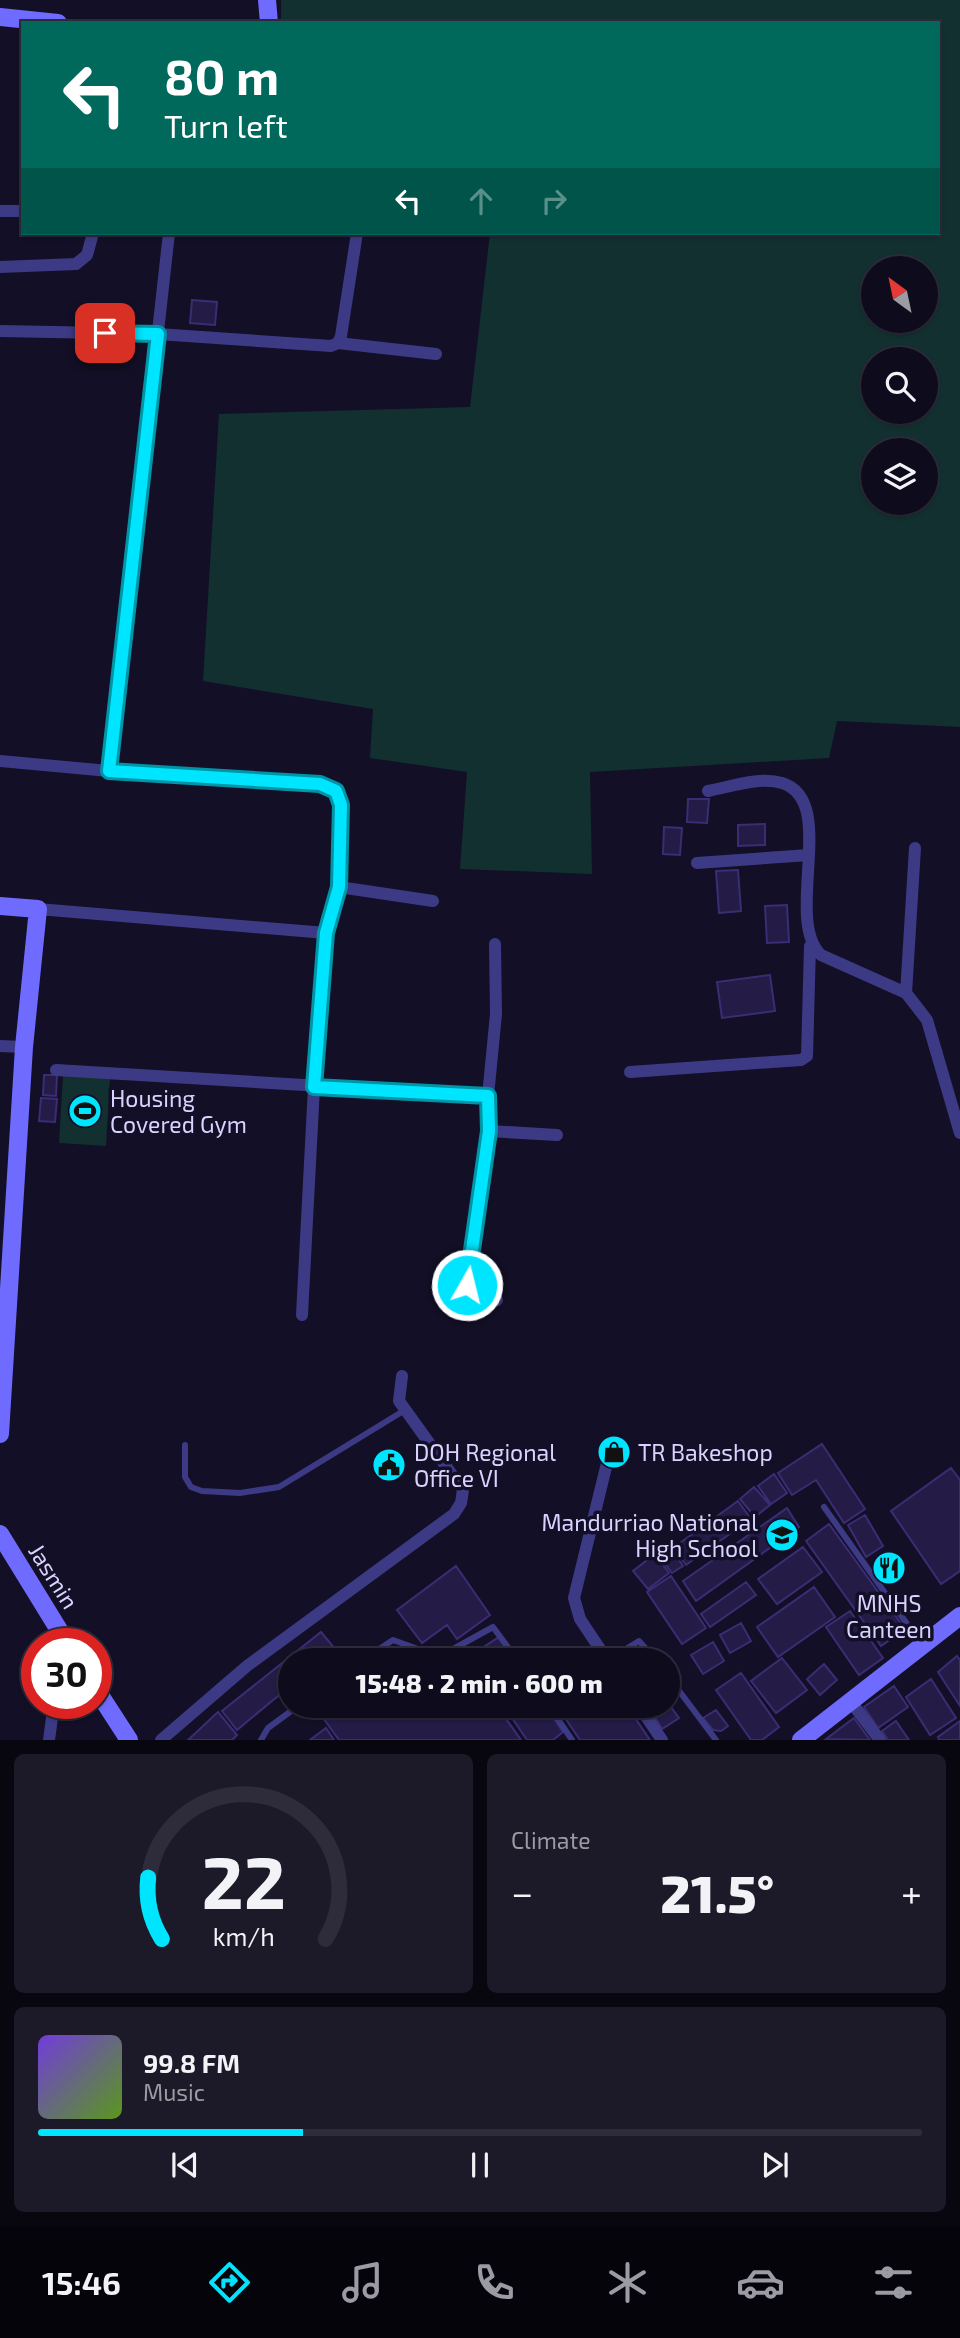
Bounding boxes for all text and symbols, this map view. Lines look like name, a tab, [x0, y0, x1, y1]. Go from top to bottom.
text: 80 m	[164, 46, 279, 105]
icon: left	[49, 49, 140, 140]
text: Turn left	[164, 106, 288, 144]
icon: left	[389, 182, 427, 220]
icon: ahead	[462, 182, 500, 220]
icon: right	[535, 182, 573, 220]
north arrow	[861, 256, 938, 332]
map controls	[861, 256, 938, 515]
pin	[75, 303, 135, 363]
icon: arrive	[86, 314, 124, 352]
button: search	[861, 347, 938, 424]
button: layers	[861, 438, 938, 515]
place label: Housing Covered Gym	[110, 1084, 247, 1138]
sports icon: Housing Covered Gym	[66, 1092, 104, 1130]
position arrow	[430, 1248, 504, 1322]
shop icon: TR Bakeshop	[595, 1433, 633, 1471]
place label: DOH Regional Office VI	[414, 1438, 556, 1492]
place label: TR Bakeshop	[638, 1438, 773, 1466]
public building icon: DOH Regional Office VI	[370, 1446, 408, 1484]
place label: Mandurriao National High School	[541, 1508, 758, 1562]
school or university icon: Mandurriao National High School	[763, 1516, 801, 1554]
street label: Jasmin	[23, 1538, 85, 1614]
restaurant icon: MNHS Canteen	[870, 1549, 908, 1587]
place label: MNHS Canteen	[846, 1589, 932, 1643]
speed limit sign: 30	[21, 1628, 112, 1719]
text: 15:48 · 2 min · 600 m	[355, 1667, 603, 1698]
text: Climate	[511, 1826, 591, 1854]
text: 22	[201, 1837, 286, 1925]
text: 21.5°	[660, 1861, 774, 1923]
text: −	[511, 1869, 533, 1915]
text: +	[901, 1869, 922, 1915]
text: km/h	[212, 1921, 275, 1951]
text: 99.8 FM	[143, 2047, 240, 2078]
text: Music	[143, 2078, 205, 2106]
icon: previous	[166, 2146, 204, 2184]
icon: pause	[461, 2146, 499, 2184]
icon: next	[756, 2146, 794, 2184]
icon: directions	[205, 2258, 254, 2307]
icon: music	[338, 2258, 387, 2307]
icon: phone	[470, 2258, 519, 2307]
icon: climate	[603, 2258, 652, 2307]
icon: car	[736, 2258, 785, 2307]
icon: filters	[869, 2258, 918, 2307]
text: 15:46	[42, 2263, 121, 2301]

